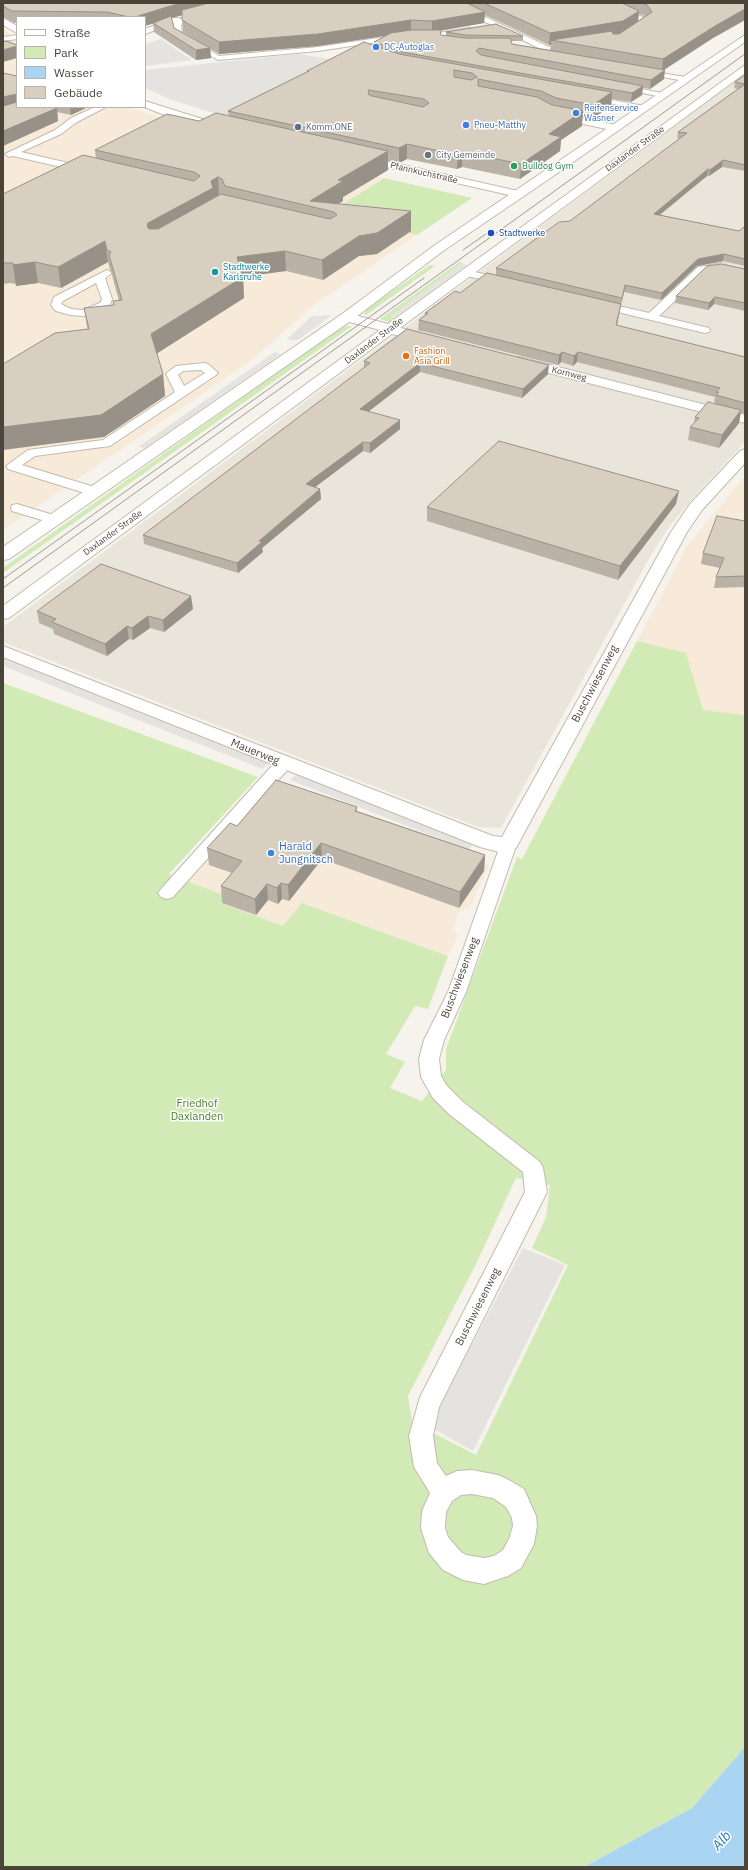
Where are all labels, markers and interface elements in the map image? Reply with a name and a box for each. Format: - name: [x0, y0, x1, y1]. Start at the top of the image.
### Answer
- legend: [16, 16, 146, 108]
- text: Straße: [54, 25, 90, 40]
- marker: DC-Autoglas: [371, 42, 381, 52]
- place label: DC-Autoglas: [384, 42, 434, 52]
- text: Park: [54, 45, 78, 60]
- text: Wasser: [54, 65, 94, 80]
- text: Gebäude: [54, 85, 103, 100]
- place label: Reifenservice Wasner: [584, 103, 639, 124]
- marker: Reifenservice Wasner: [571, 108, 581, 118]
- marker: Pneu-Matthy: [461, 120, 471, 130]
- place label: Pneu-Matthy: [474, 120, 526, 130]
- marker: Komm.ONE: [293, 122, 303, 132]
- place label: Komm.ONE: [306, 122, 352, 132]
- street label: Daxlander Straße: [603, 124, 667, 174]
- marker: City Gemeinde: [423, 150, 433, 160]
- place label: City Gemeinde: [436, 150, 495, 160]
- street label: Pfannkuchstraße: [389, 160, 459, 186]
- marker: Bulldog Gym: [509, 161, 519, 171]
- place label: Bulldog Gym: [522, 161, 574, 171]
- marker: Stadtwerke: [486, 228, 496, 238]
- place label: Stadtwerke: [499, 228, 545, 238]
- place label: Stadtwerke Karlsruhe: [223, 262, 269, 283]
- marker: Stadtwerke Karlsruhe: [210, 267, 220, 277]
- street label: Daxlander Straße: [343, 315, 405, 367]
- place label: Fashion Asia Grill: [414, 346, 450, 367]
- marker: Fashion Asia Grill: [401, 351, 411, 361]
- street label: Kornweg: [550, 364, 588, 384]
- street label: Daxlander Straße: [81, 508, 145, 558]
- street label: Buschwiesenweg: [569, 643, 621, 725]
- street label: Mauerweg: [229, 736, 281, 768]
- place label: Harald Jungnitsch: [279, 840, 333, 866]
- marker: Harald Jungnitsch: [266, 848, 276, 858]
- street label: Buschwiesenweg: [439, 936, 481, 1020]
- park label: Friedhof Daxlanden: [171, 1097, 223, 1123]
- street label: Buschwiesenweg: [453, 1266, 503, 1348]
- water label: Alb: [709, 1828, 735, 1854]

